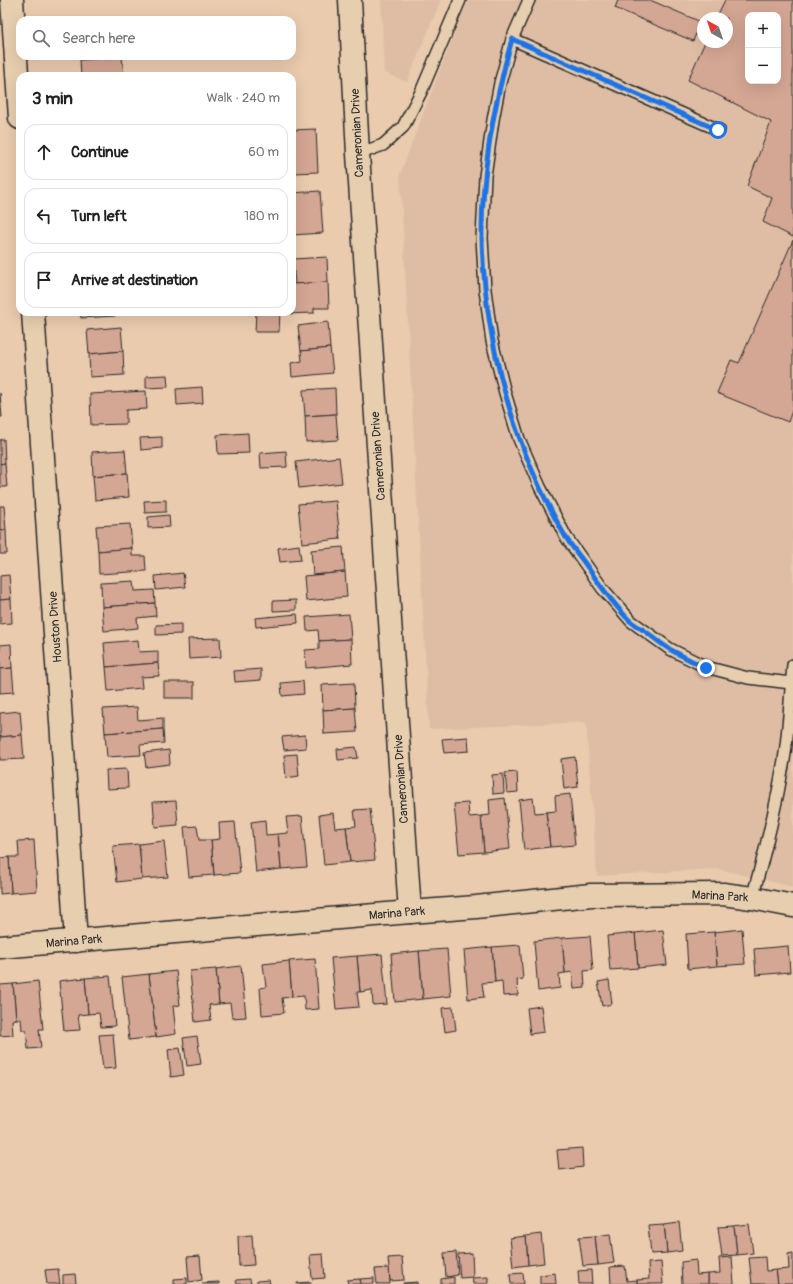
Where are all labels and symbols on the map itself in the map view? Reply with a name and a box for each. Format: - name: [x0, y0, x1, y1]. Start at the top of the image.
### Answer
- north arrow: [697, 12, 733, 48]
- street label: Cameronian Drive: [348, 88, 367, 178]
- route start: [709, 121, 727, 139]
- street label: Cameronian Drive: [368, 411, 389, 501]
- street label: Houston Drive: [46, 591, 65, 663]
- route end: [697, 659, 715, 677]
- street label: Cameronian Drive: [391, 734, 412, 824]
- street label: Marina Park: [691, 888, 749, 905]
- street label: Marina Park: [368, 904, 426, 923]
- street label: Marina Park: [45, 932, 103, 951]

